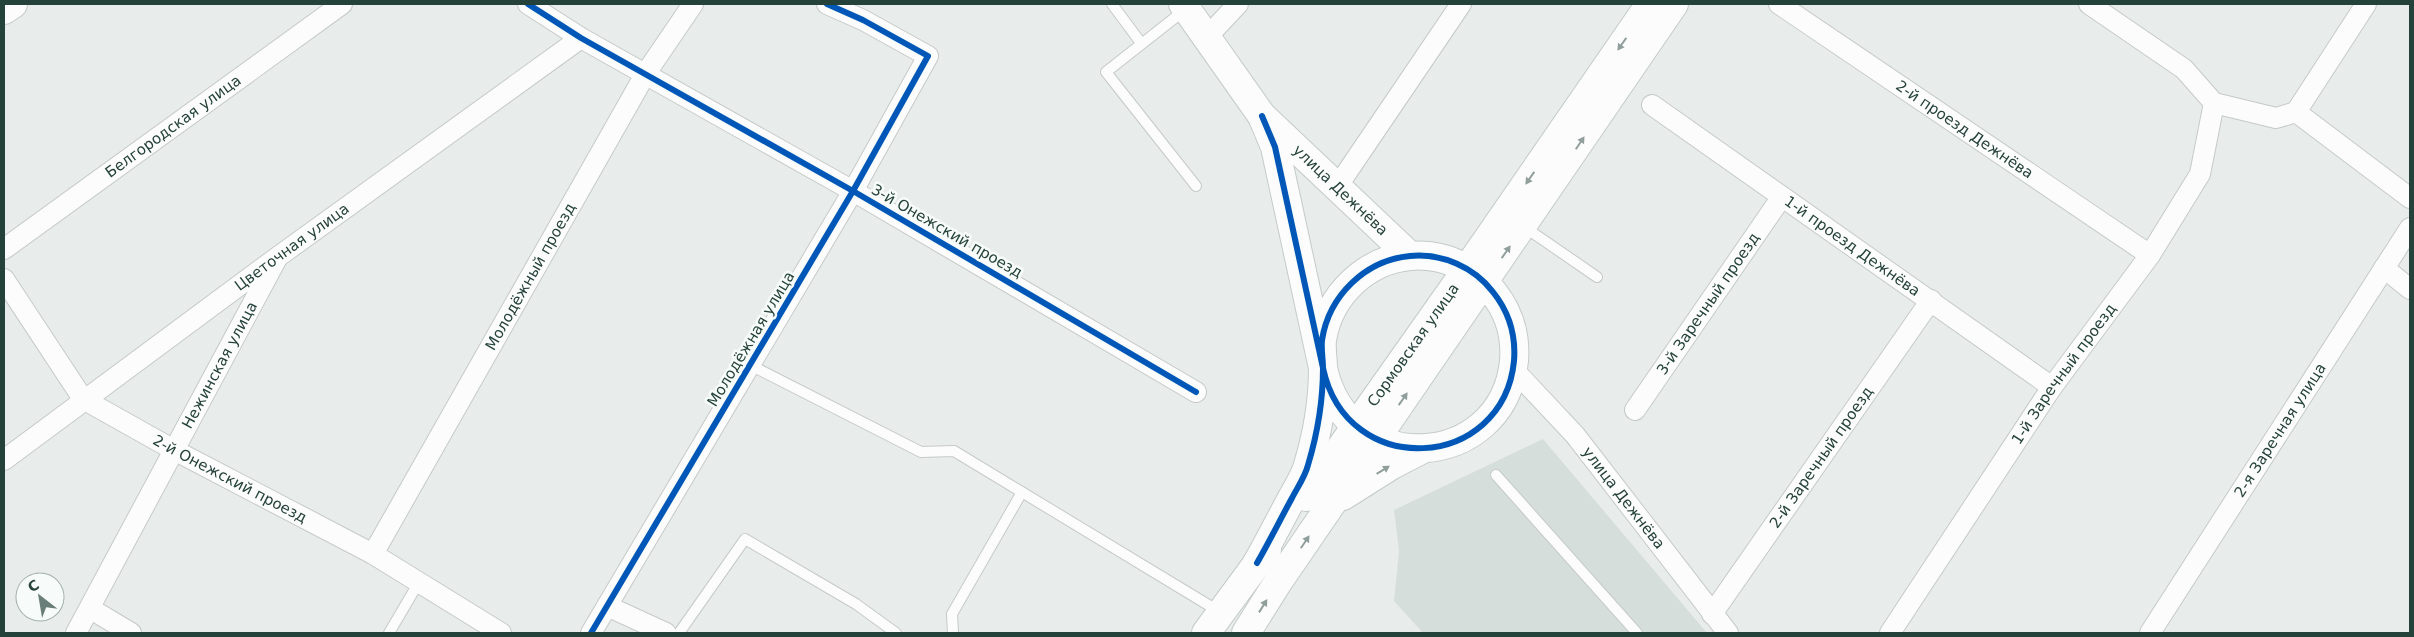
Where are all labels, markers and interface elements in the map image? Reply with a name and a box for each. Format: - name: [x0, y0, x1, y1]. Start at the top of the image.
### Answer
- one-way arrow: [1617, 37, 1627, 51]
- street label: Белгородская улица: [102, 71, 245, 182]
- street label: 2-й проезд Дежнёва: [1892, 77, 2037, 182]
- one-way arrow: [1575, 136, 1585, 149]
- street label: улица Дежнёва: [1289, 141, 1392, 239]
- one-way arrow: [1525, 171, 1535, 185]
- street label: 3-й Онежский проезд: [868, 180, 1026, 282]
- street label: 1-й проезд Дежнёва: [1781, 192, 1924, 300]
- street label: Цветочная улица: [231, 199, 352, 295]
- street label: Молодёжный проезд: [482, 200, 579, 353]
- street label: 3-й Заречный проезд: [1653, 229, 1763, 378]
- one-way arrow: [1501, 245, 1511, 258]
- street label: Молодёжная улица: [704, 268, 798, 410]
- street label: Сормовская улица: [1364, 280, 1463, 410]
- street label: Нежинская улица: [178, 298, 261, 432]
- street label: 1-й Заречный проезд: [2008, 300, 2120, 448]
- street label: 2-я Заречная улица: [2231, 360, 2330, 501]
- street label: 2-й Заречный проезд: [1766, 383, 1877, 532]
- one-way arrow: [1398, 393, 1408, 406]
- street label: 2-й Онежский проезд: [150, 431, 310, 527]
- street label: улица Дежнёва: [1579, 443, 1669, 552]
- one-way arrow: [1377, 465, 1390, 474]
- one-way arrow: [1300, 535, 1310, 548]
- north arrow: [15, 572, 65, 622]
- text: С: [25, 576, 42, 595]
- one-way arrow: [1258, 599, 1268, 613]

